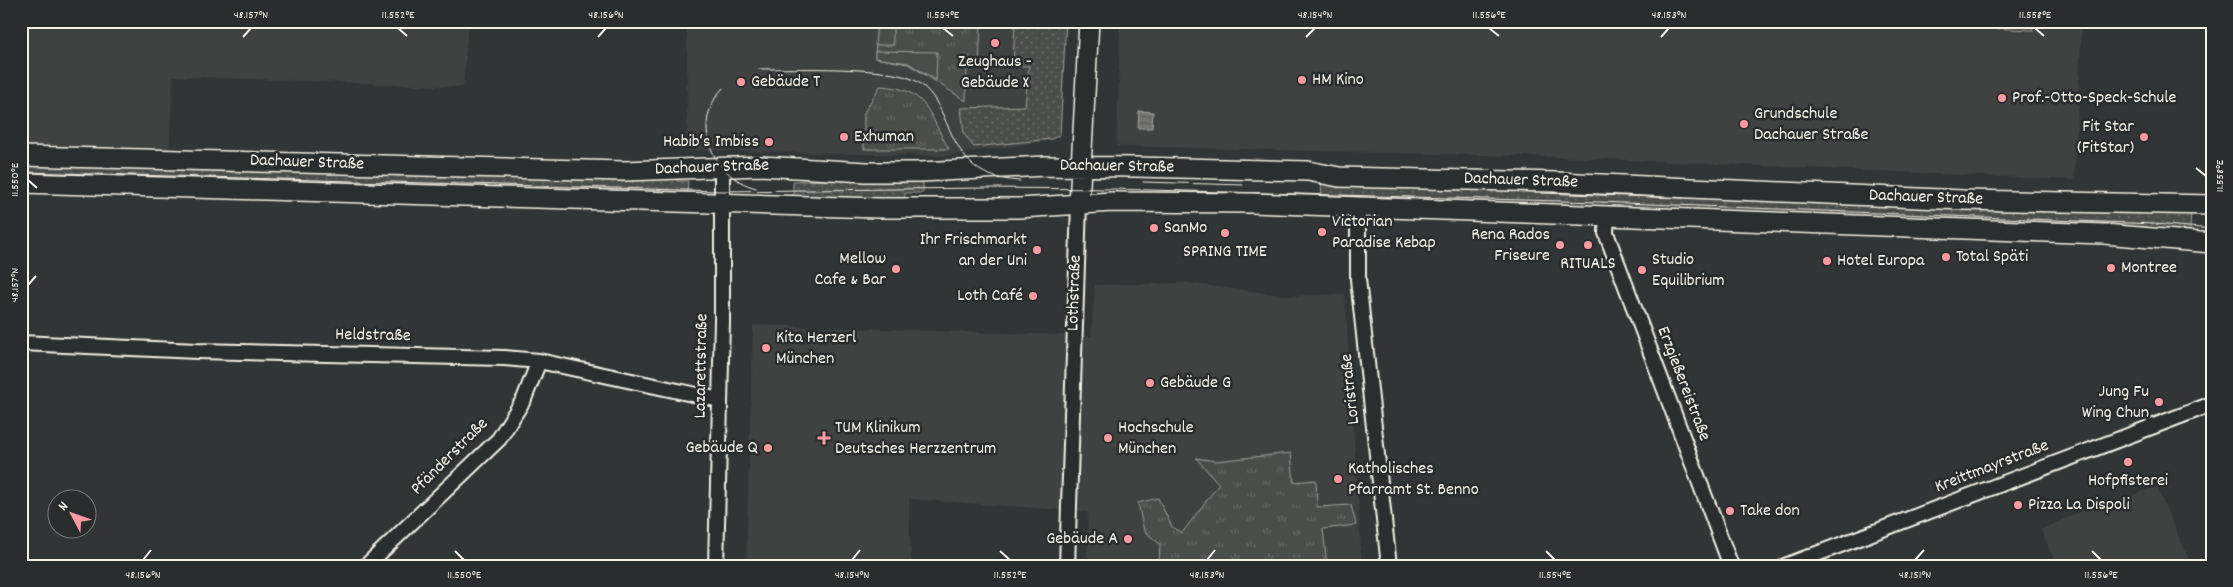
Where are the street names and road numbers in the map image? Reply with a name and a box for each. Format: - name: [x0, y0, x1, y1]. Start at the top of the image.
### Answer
- street label: Dachauer Straße: [249, 149, 365, 177]
- street label: Dachauer Straße: [654, 154, 770, 182]
- street label: Dachauer Straße: [1060, 154, 1174, 180]
- street label: Dachauer Straße: [1463, 167, 1579, 195]
- street label: Dachauer Straße: [1868, 184, 1984, 212]
- street label: Lothstraße: [1061, 254, 1089, 331]
- street label: Lazarettstraße: [689, 313, 715, 419]
- street label: Heldstraße: [335, 323, 411, 349]
- street label: Erzgießereistraße: [1650, 323, 1716, 445]
- street label: Loristraße: [1335, 352, 1367, 426]
- street label: Pfänderstraße: [406, 413, 494, 501]
- street label: Kreittmayrstraße: [1931, 434, 2053, 500]

